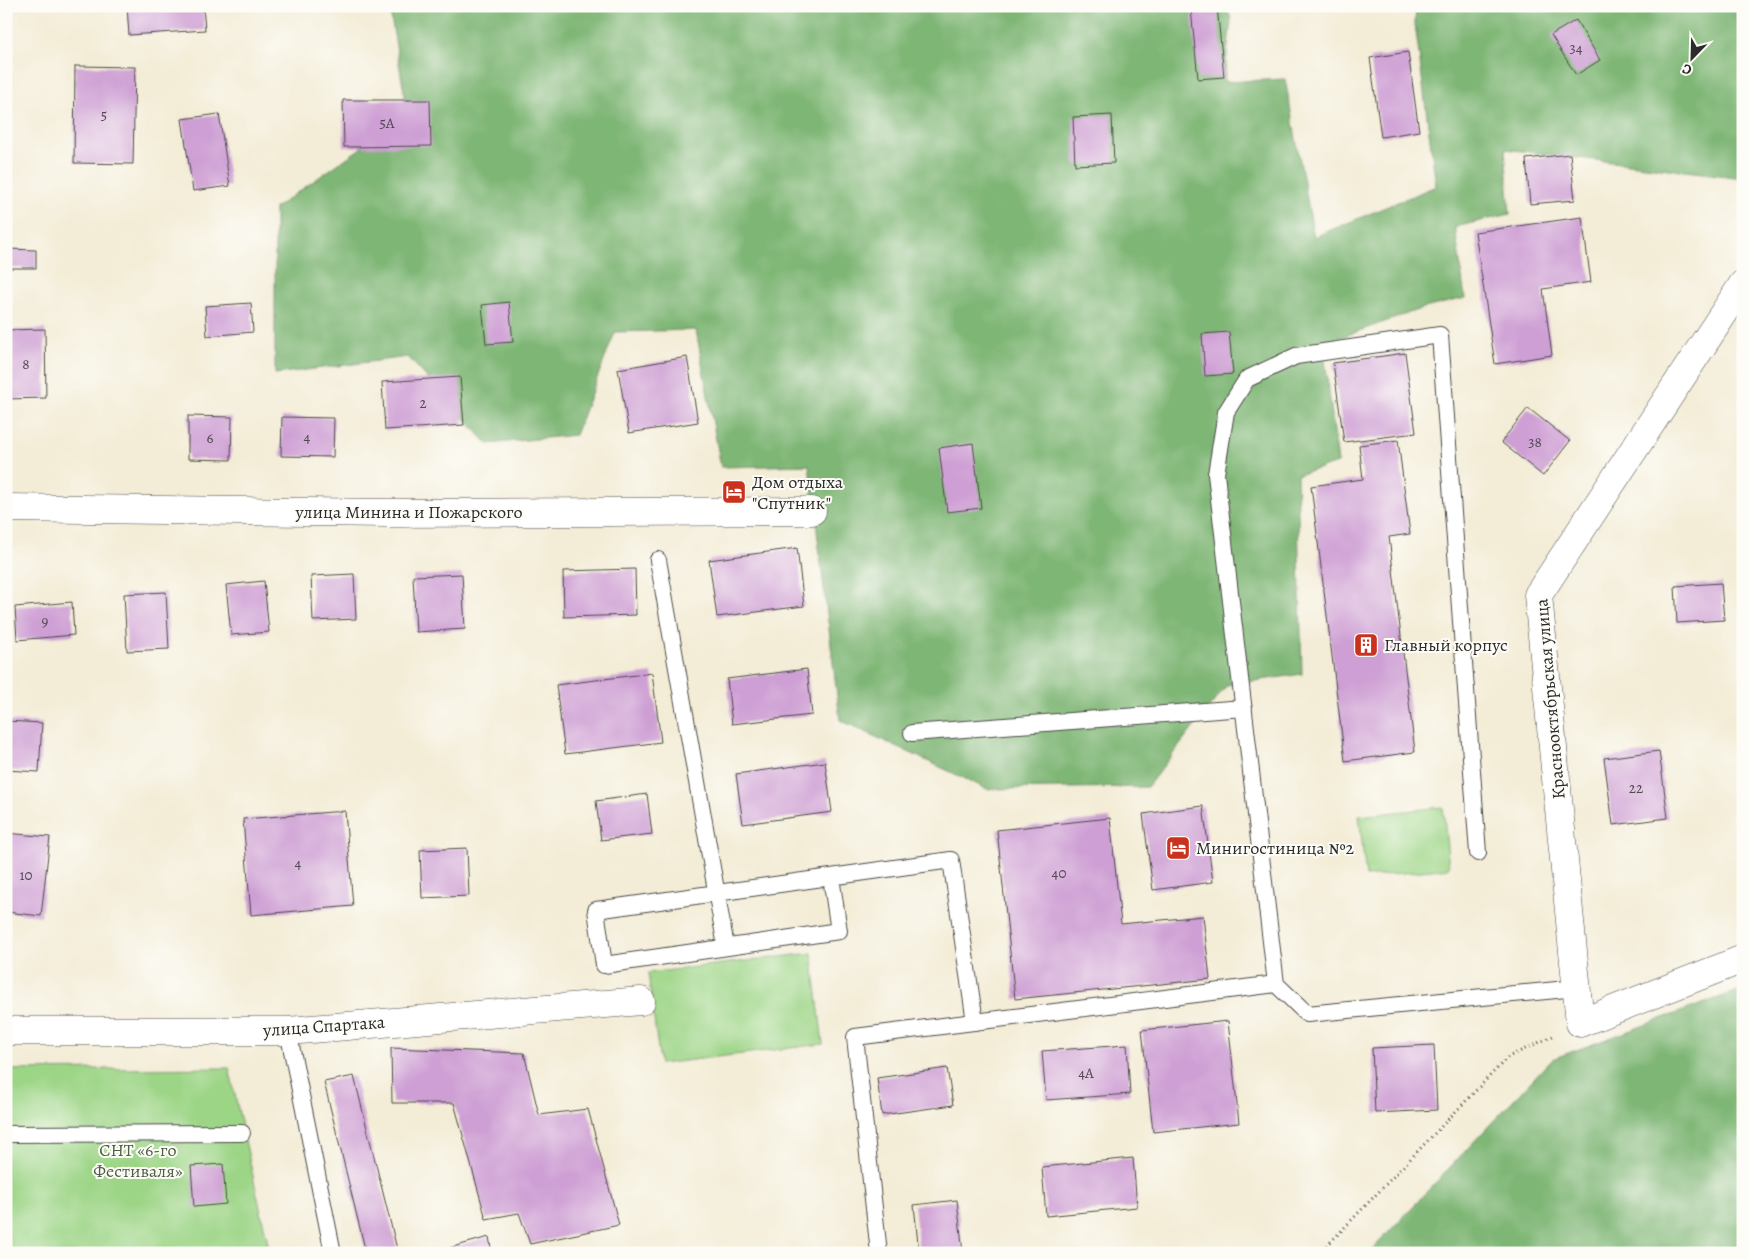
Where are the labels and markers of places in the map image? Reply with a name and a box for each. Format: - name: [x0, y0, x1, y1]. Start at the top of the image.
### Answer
- place label: Дом отдыха "Спутник": [752, 470, 844, 515]
- hotel icon: Дом отдыха "Спутник": [721, 479, 747, 505]
- building icon: Главный корпус: [1353, 632, 1379, 658]
- place label: Главный корпус: [1384, 633, 1508, 657]
- hotel icon: Минигостиница №2: [1165, 835, 1191, 861]
- place label: Минигостиница №2: [1196, 836, 1355, 860]

